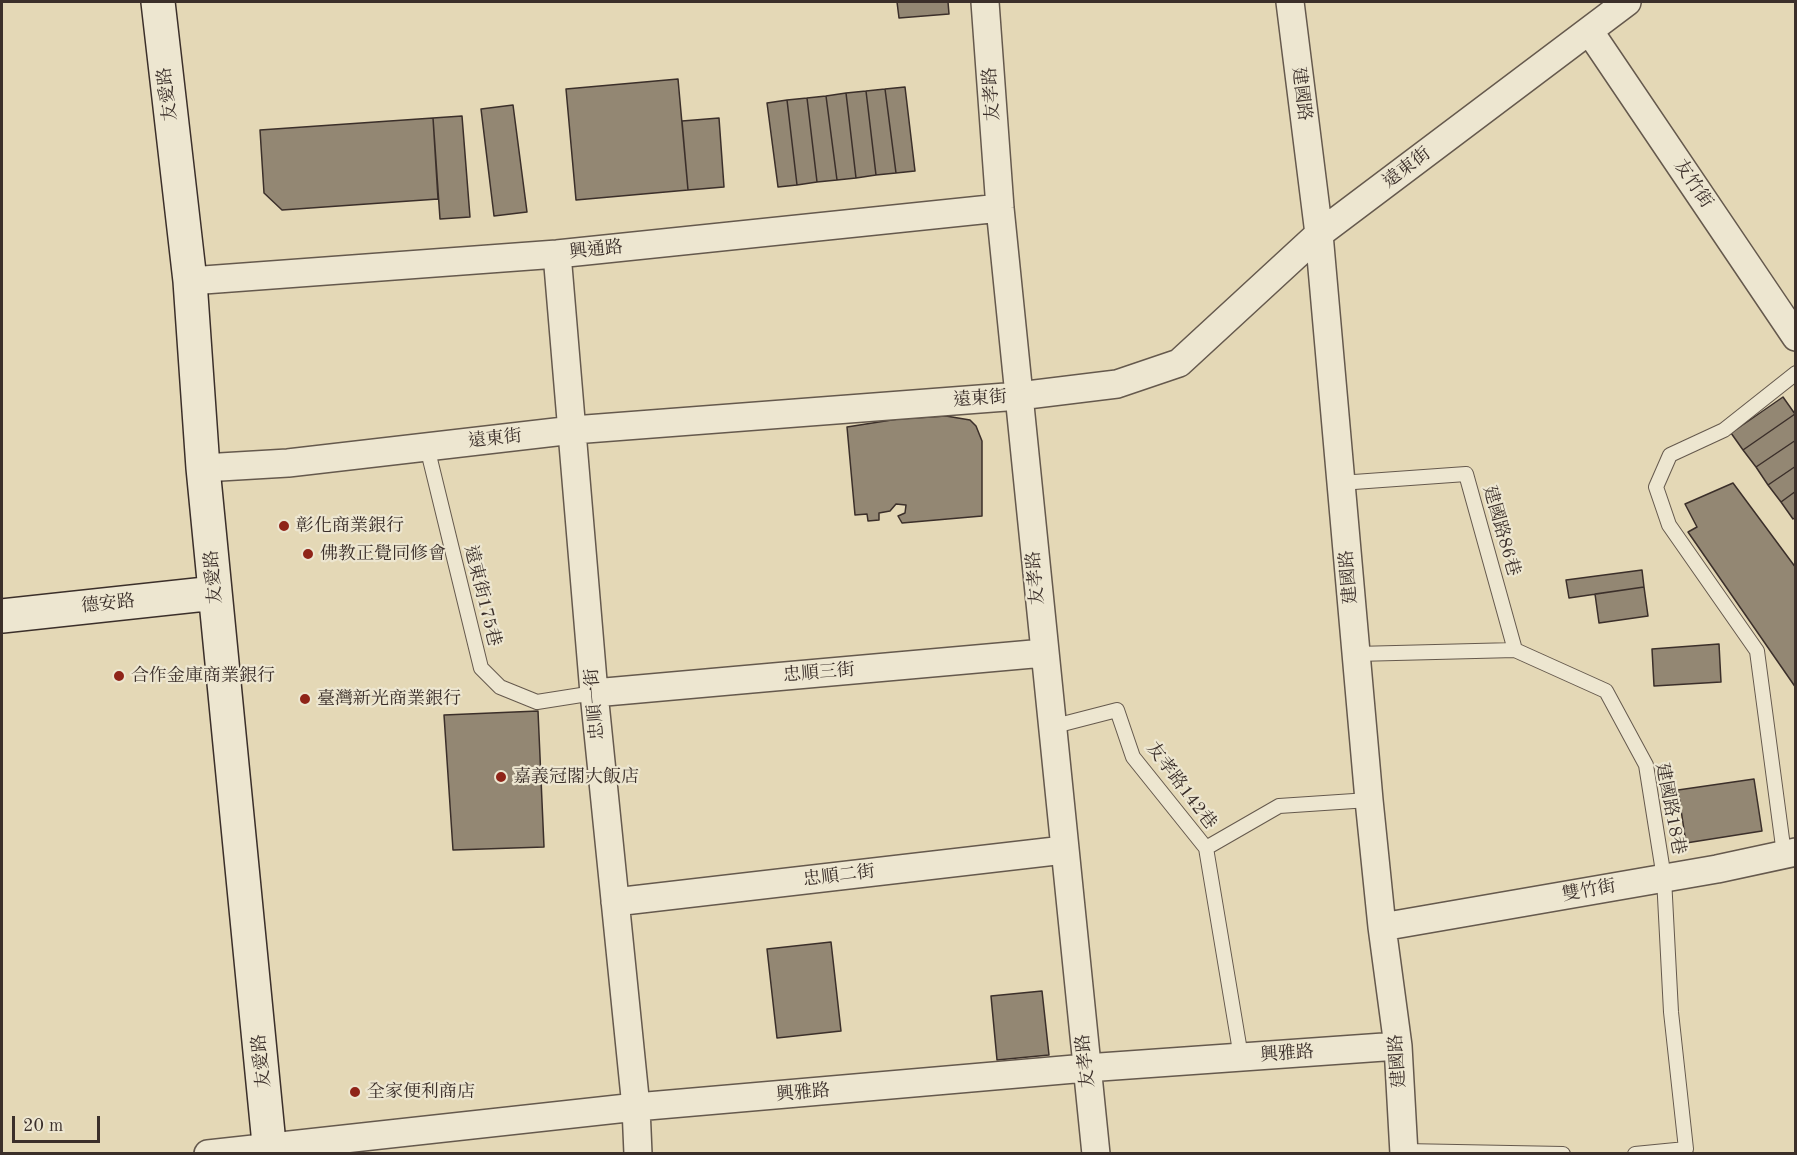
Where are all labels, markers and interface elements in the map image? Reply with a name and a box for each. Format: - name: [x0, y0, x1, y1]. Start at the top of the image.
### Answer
- street label: 友愛路: [154, 66, 182, 122]
- street label: 友孝路: [979, 66, 1005, 122]
- street label: 建國路: [1287, 66, 1315, 122]
- street label: 遠東街: [1379, 143, 1435, 193]
- street label: 友竹街: [1669, 156, 1717, 212]
- street label: 興通路: [568, 236, 624, 264]
- street label: 遠東街: [952, 386, 1008, 412]
- street label: 遠東街: [467, 425, 523, 453]
- street label: 建國路86巷: [1478, 483, 1524, 579]
- place label: 彰化商業銀行: [296, 515, 404, 537]
- marker: 彰化商業銀行: [277, 519, 291, 533]
- place label: 佛教正覺同修會: [320, 543, 446, 565]
- street label: 遠東街175巷: [459, 543, 505, 649]
- marker: 佛教正覺同修會: [301, 547, 315, 561]
- street label: 友愛路: [201, 549, 227, 605]
- street label: 建國路: [1336, 549, 1362, 605]
- street label: 友孝路: [1023, 550, 1049, 606]
- street label: 德安路: [80, 590, 136, 618]
- street label: 忠順三街: [782, 659, 856, 687]
- place label: 合作金庫商業銀行: [131, 665, 275, 687]
- street label: 忠順一街: [581, 667, 609, 741]
- marker: 合作金庫商業銀行: [112, 669, 126, 683]
- place label: 臺灣新光商業銀行: [317, 688, 461, 710]
- marker: 臺灣新光商業銀行: [298, 692, 312, 706]
- street label: 友孝路142巷: [1141, 738, 1221, 834]
- street label: 建國路18巷: [1651, 761, 1689, 857]
- place label: 嘉義冠閣大飯店: [513, 766, 639, 788]
- marker: 嘉義冠閣大飯店: [494, 770, 508, 784]
- street label: 忠順二街: [802, 861, 876, 891]
- street label: 雙竹街: [1561, 876, 1617, 906]
- street label: 友愛路: [248, 1033, 276, 1089]
- street label: 友孝路: [1072, 1033, 1100, 1089]
- street label: 建國路: [1385, 1033, 1411, 1089]
- street label: 興雅路: [1259, 1041, 1315, 1067]
- street label: 興雅路: [775, 1080, 831, 1106]
- place label: 全家便利商店: [367, 1081, 475, 1103]
- marker: 全家便利商店: [348, 1085, 362, 1099]
- scale bar: [15, 1104, 104, 1142]
- text: 20 m: [23, 1117, 63, 1135]

